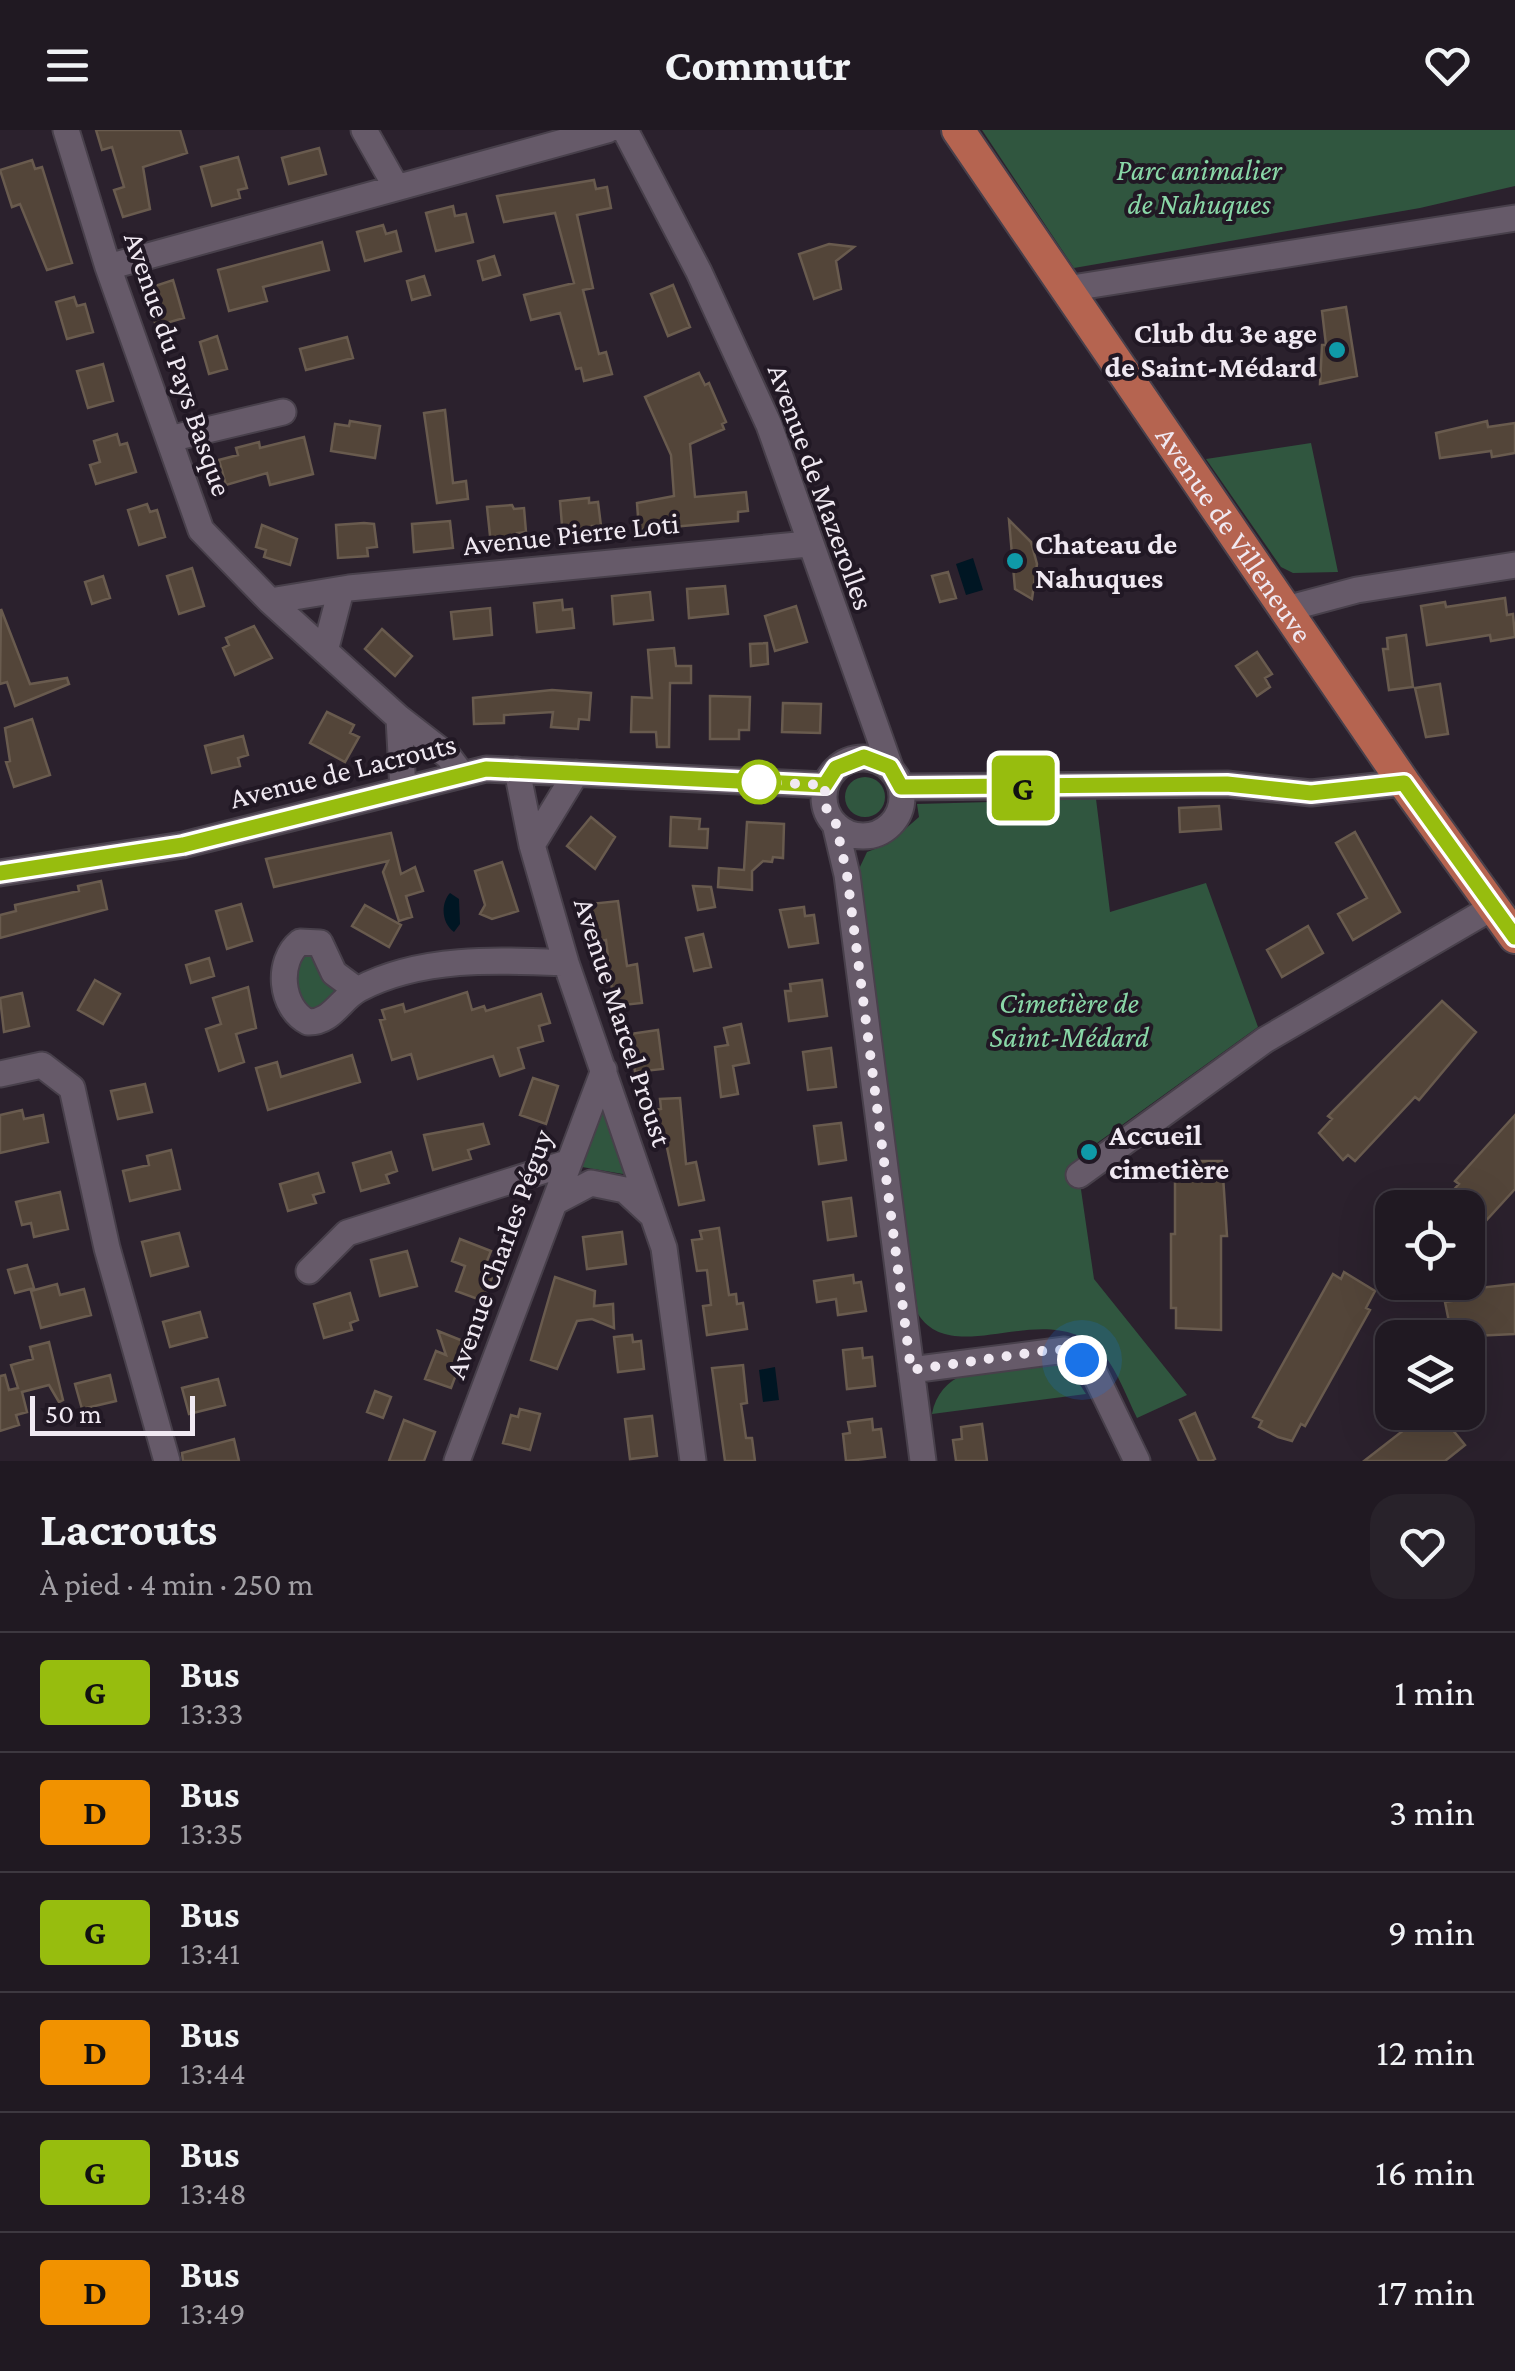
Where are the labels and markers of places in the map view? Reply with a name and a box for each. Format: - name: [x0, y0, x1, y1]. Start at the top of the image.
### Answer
- place label: Club du 3e age de Saint-Médard: [1104, 316, 1318, 383]
- marker: Club du 3e age de Saint-Médard: [1326, 339, 1348, 361]
- place label: Chateau de Nahuques: [1035, 527, 1177, 594]
- marker: Chateau de Nahuques: [1004, 550, 1026, 572]
- unlabelled marker: [738, 761, 780, 803]
- place label: Accueil cimetière: [1108, 1118, 1229, 1185]
- marker: Accueil cimetière: [1078, 1141, 1100, 1163]

